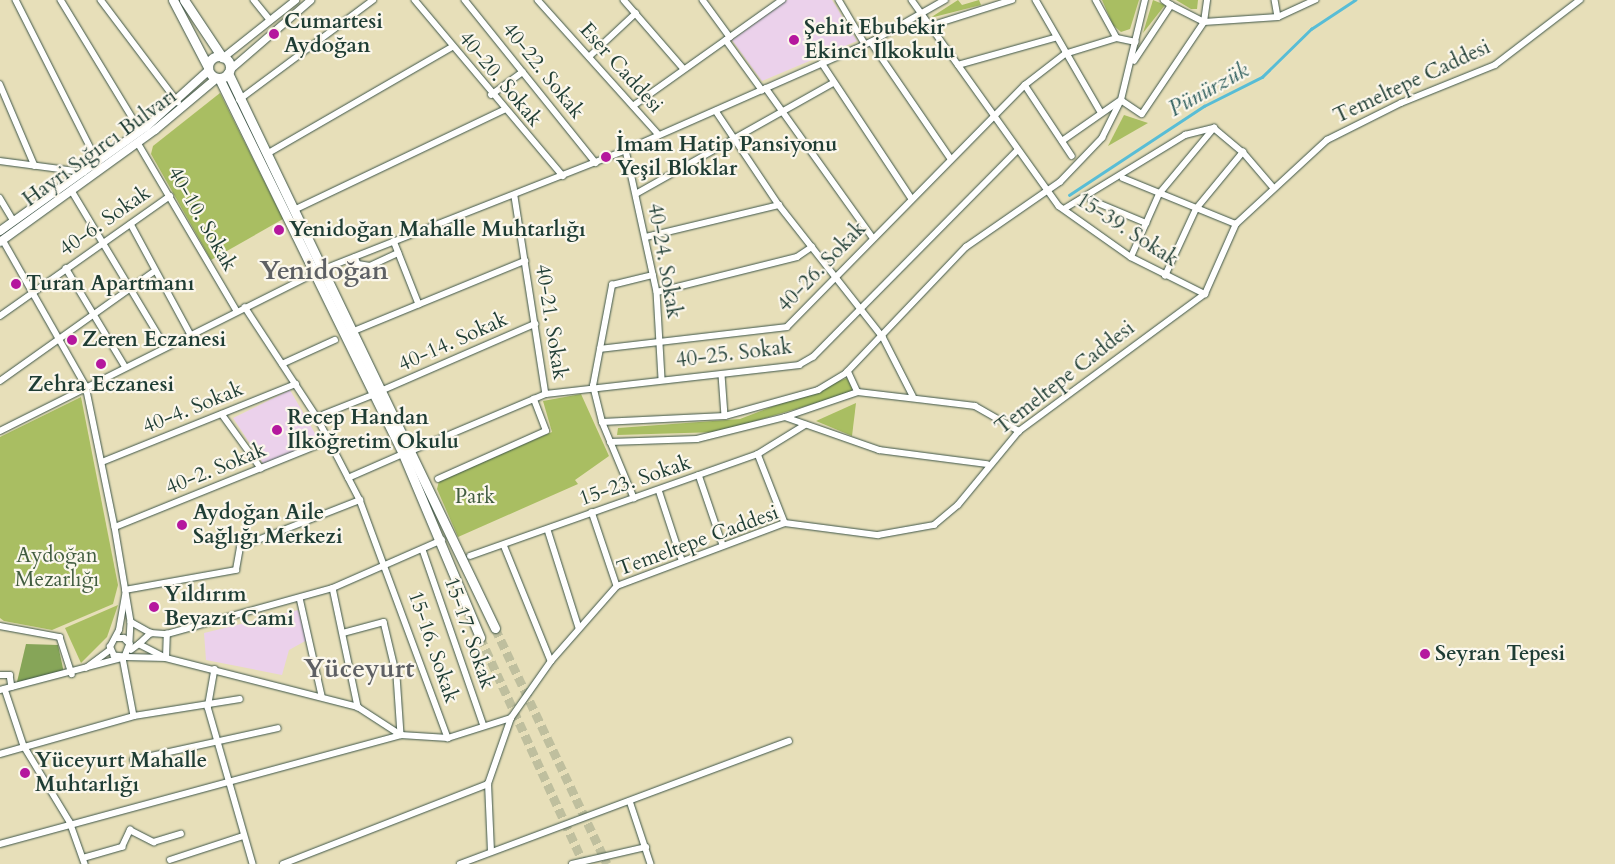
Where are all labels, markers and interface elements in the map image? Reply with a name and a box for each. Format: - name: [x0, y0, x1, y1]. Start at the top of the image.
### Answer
- place label: Cumartesi Aydoğan: [284, 9, 383, 59]
- place label: Şehit Ebubekir Ekinci İlkokulu: [804, 15, 955, 65]
- street label: 40-22. Sokak: [496, 18, 590, 124]
- street label: Eser Caddesi: [574, 18, 668, 118]
- street label: 40-20. Sokak: [453, 26, 547, 132]
- marker: Cumartesi Aydoğan: [268, 28, 280, 40]
- marker: Şehit Ebubekir Ekinci İlkokulu: [788, 34, 800, 46]
- street label: Temeltepe Caddesi: [1330, 35, 1494, 129]
- water label: Pünürzük: [1164, 57, 1254, 123]
- street label: Hayri Sığırcı Bulvarı: [18, 84, 182, 212]
- place label: İmam Hatip Pansiyonu Yeşil Bloklar: [616, 132, 838, 182]
- marker: İmam Hatip Pansiyonu Yeşil Bloklar: [600, 151, 612, 163]
- street label: 40-10. Sokak: [162, 162, 242, 276]
- street label: 40-6. Sokak: [54, 180, 156, 262]
- street label: 15-39. Sokak: [1071, 188, 1183, 272]
- street label: 40-24. Sokak: [641, 201, 687, 321]
- street label: 40-26. Sokak: [772, 216, 872, 318]
- place label: Yenidoğan Mahalle Muhtarlığı: [289, 217, 586, 243]
- marker: Yenidoğan Mahalle Muhtarlığı: [273, 224, 285, 236]
- district label: Yenidoğan: [259, 255, 389, 287]
- street label: 40-21. Sokak: [529, 262, 573, 382]
- place label: Turan Apartmanı: [26, 271, 194, 297]
- marker: Turan Apartmanı: [10, 278, 22, 290]
- street label: 40-14. Sokak: [395, 307, 511, 377]
- street label: Temeltepe Caddesi: [990, 316, 1140, 440]
- place label: Zeren Eczanesi: [82, 327, 226, 353]
- marker: Zeren Eczanesi: [66, 334, 78, 346]
- street label: 40-25. Sokak: [675, 334, 793, 374]
- marker: Zehra Eczanesi: [95, 358, 107, 370]
- place label: Zehra Eczanesi: [28, 372, 174, 398]
- street label: 40-4. Sokak: [139, 376, 247, 440]
- place label: Recep Handan İlköğretim Okulu: [287, 405, 459, 455]
- marker: Recep Handan İlköğretim Okulu: [271, 424, 283, 436]
- street label: 40-2. Sokak: [162, 437, 270, 501]
- street label: 15-23. Sokak: [576, 450, 694, 512]
- park label: Park: [455, 484, 495, 510]
- place label: Aydoğan Aile Sağlığı Merkezi: [193, 500, 343, 550]
- street label: Temeltepe Caddesi: [614, 500, 782, 582]
- marker: Aydoğan Aile Sağlığı Merkezi: [175, 518, 189, 532]
- park label: Aydoğan Mezarlığı: [15, 543, 99, 593]
- street label: 15-17. Sokak: [438, 574, 500, 692]
- place label: Yıldırım Beyazıt Cami: [164, 582, 294, 632]
- street label: 15-16. Sokak: [402, 588, 464, 706]
- marker: Yıldırım Beyazıt Cami: [148, 601, 160, 613]
- place label: Seyran Tepesi: [1435, 641, 1565, 667]
- marker: Seyran Tepesi: [1419, 648, 1431, 660]
- district label: Yüceyurt: [304, 653, 414, 685]
- place label: Yüceyurt Mahalle Muhtarlığı: [35, 748, 207, 798]
- marker: Yüceyurt Mahalle Muhtarlığı: [19, 767, 31, 779]

